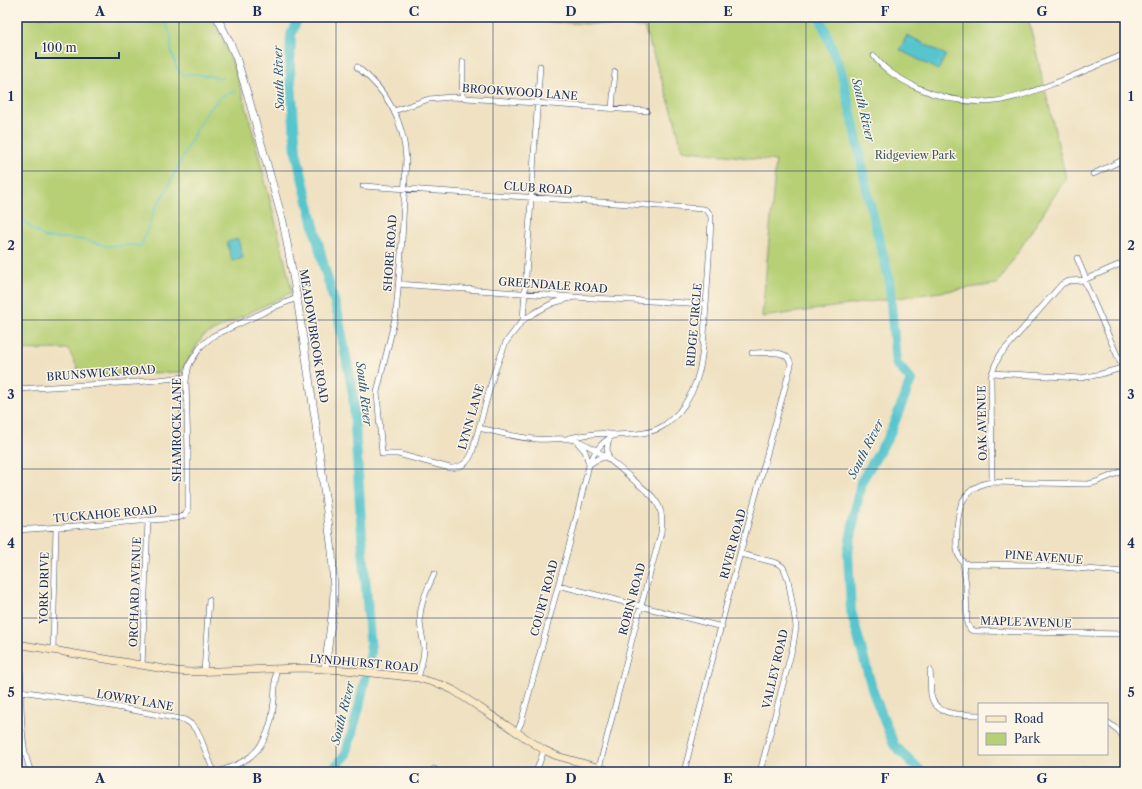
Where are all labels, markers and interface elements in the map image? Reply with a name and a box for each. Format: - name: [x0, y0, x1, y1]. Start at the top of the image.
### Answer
- text: A: [94, 3, 106, 19]
- text: B: [252, 3, 262, 19]
- text: C: [409, 3, 419, 19]
- text: D: [565, 3, 577, 19]
- text: E: [723, 3, 733, 19]
- text: F: [881, 3, 890, 19]
- text: G: [1036, 3, 1048, 19]
- scale bar: [36, 34, 119, 60]
- text: 100 m: [42, 40, 77, 55]
- water label: South River: [270, 44, 287, 112]
- water label: South River: [849, 76, 878, 144]
- street label: BROOKWOOD LANE: [462, 81, 579, 103]
- text: 1: [8, 88, 14, 104]
- text: 1: [1128, 88, 1134, 104]
- park label: Ridgeview Park: [875, 148, 956, 162]
- street label: CLUB ROAD: [503, 179, 573, 197]
- street label: SHORE ROAD: [380, 214, 400, 292]
- text: 2: [7, 237, 15, 253]
- text: 2: [1127, 237, 1135, 253]
- street label: MEADOWBROOK ROAD: [296, 268, 332, 404]
- street label: GREENDALE ROAD: [498, 274, 608, 296]
- street label: RIDGE CIRCLE: [683, 282, 705, 368]
- water label: South River: [353, 360, 376, 428]
- street label: BRUNSWICK ROAD: [46, 362, 156, 384]
- street label: SHAMROCK LANE: [170, 378, 184, 482]
- street label: LYNN LANE: [455, 382, 487, 451]
- street label: OAK AVENUE: [974, 385, 990, 461]
- text: 3: [7, 386, 15, 402]
- text: 3: [1127, 386, 1135, 402]
- water label: South River: [844, 415, 888, 482]
- street label: TUCKAHOE ROAD: [52, 502, 158, 526]
- street label: RIVER ROAD: [717, 507, 749, 581]
- text: 4: [7, 535, 15, 551]
- text: 4: [1127, 535, 1135, 551]
- street label: ORCHARD AVENUE: [126, 536, 144, 647]
- street label: PINE AVENUE: [1004, 547, 1084, 567]
- street label: YORK DRIVE: [36, 551, 52, 625]
- street label: COURT ROAD: [527, 558, 561, 638]
- street label: ROBIN ROAD: [616, 561, 648, 637]
- street label: MAPLE AVENUE: [980, 613, 1072, 631]
- street label: VALLEY ROAD: [759, 628, 791, 711]
- street label: LYNDHURST ROAD: [309, 651, 419, 675]
- water label: South River: [327, 678, 358, 747]
- text: 5: [7, 684, 15, 700]
- text: 5: [1127, 684, 1135, 700]
- street label: LOWRY LANE: [95, 686, 175, 714]
- legend: [978, 703, 1108, 755]
- text: Road: [1014, 711, 1044, 726]
- text: Park: [1014, 731, 1041, 746]
- text: A: [94, 770, 106, 786]
- text: B: [252, 770, 262, 786]
- text: C: [409, 770, 419, 786]
- text: D: [565, 770, 577, 786]
- text: E: [723, 770, 733, 786]
- text: F: [881, 770, 890, 786]
- text: G: [1036, 770, 1048, 786]

